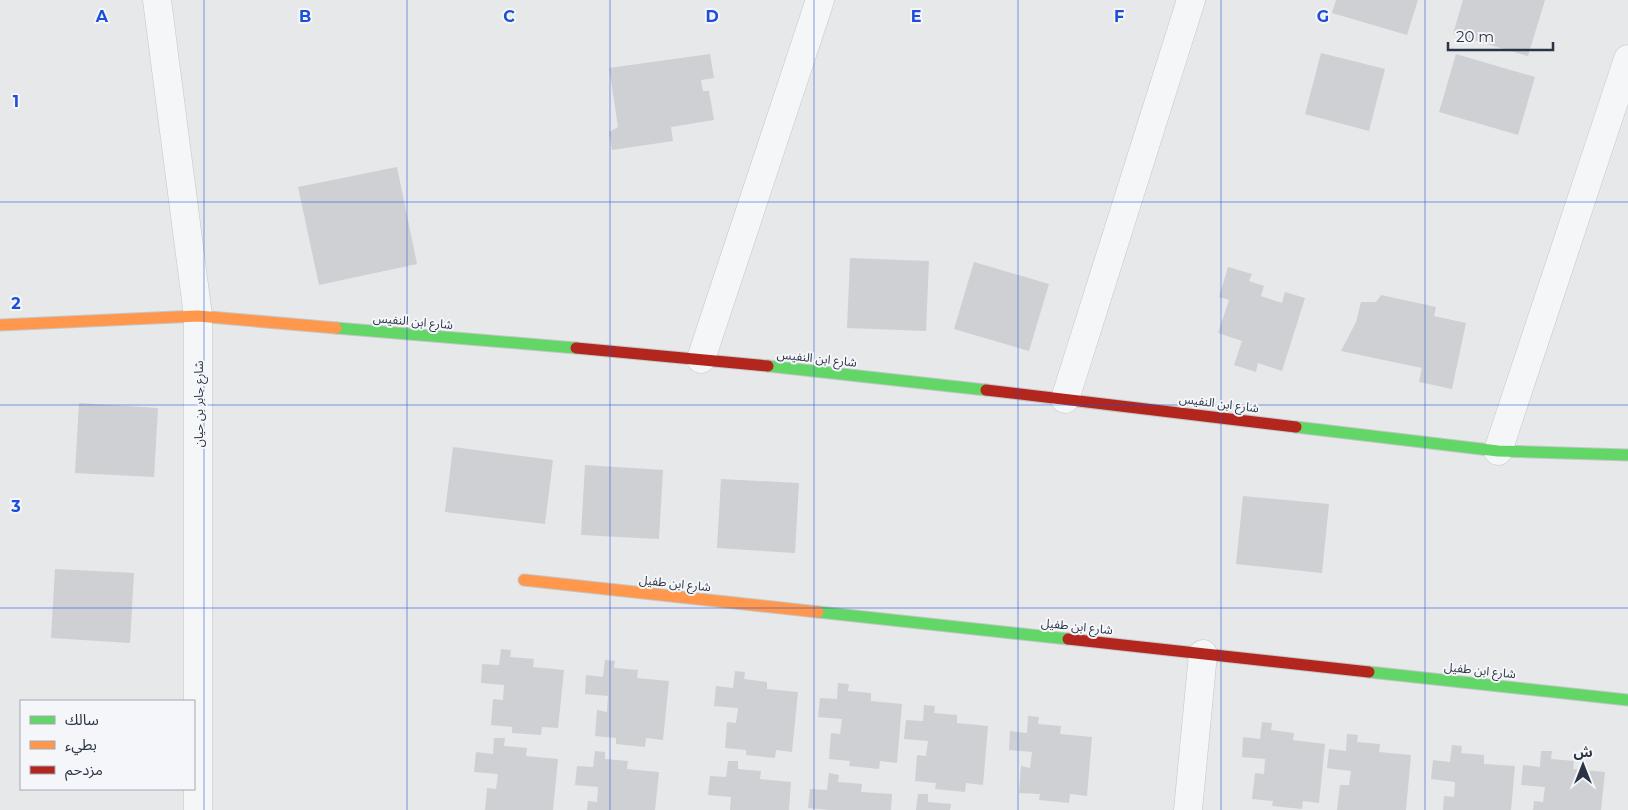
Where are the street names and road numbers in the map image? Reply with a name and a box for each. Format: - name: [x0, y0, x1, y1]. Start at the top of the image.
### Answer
- street label: شارع ابن النفيس: [372, 310, 454, 334]
- street label: شارع ابن النفيس: [776, 346, 858, 372]
- street label: شارع جابر بن حيان: [191, 361, 208, 447]
- street label: شارع ابن النفيس: [1178, 391, 1260, 417]
- street label: شارع ابن طفيل: [638, 572, 712, 596]
- street label: شارع ابن طفيل: [1040, 615, 1114, 639]
- street label: شارع ابن طفيل: [1443, 659, 1517, 683]

